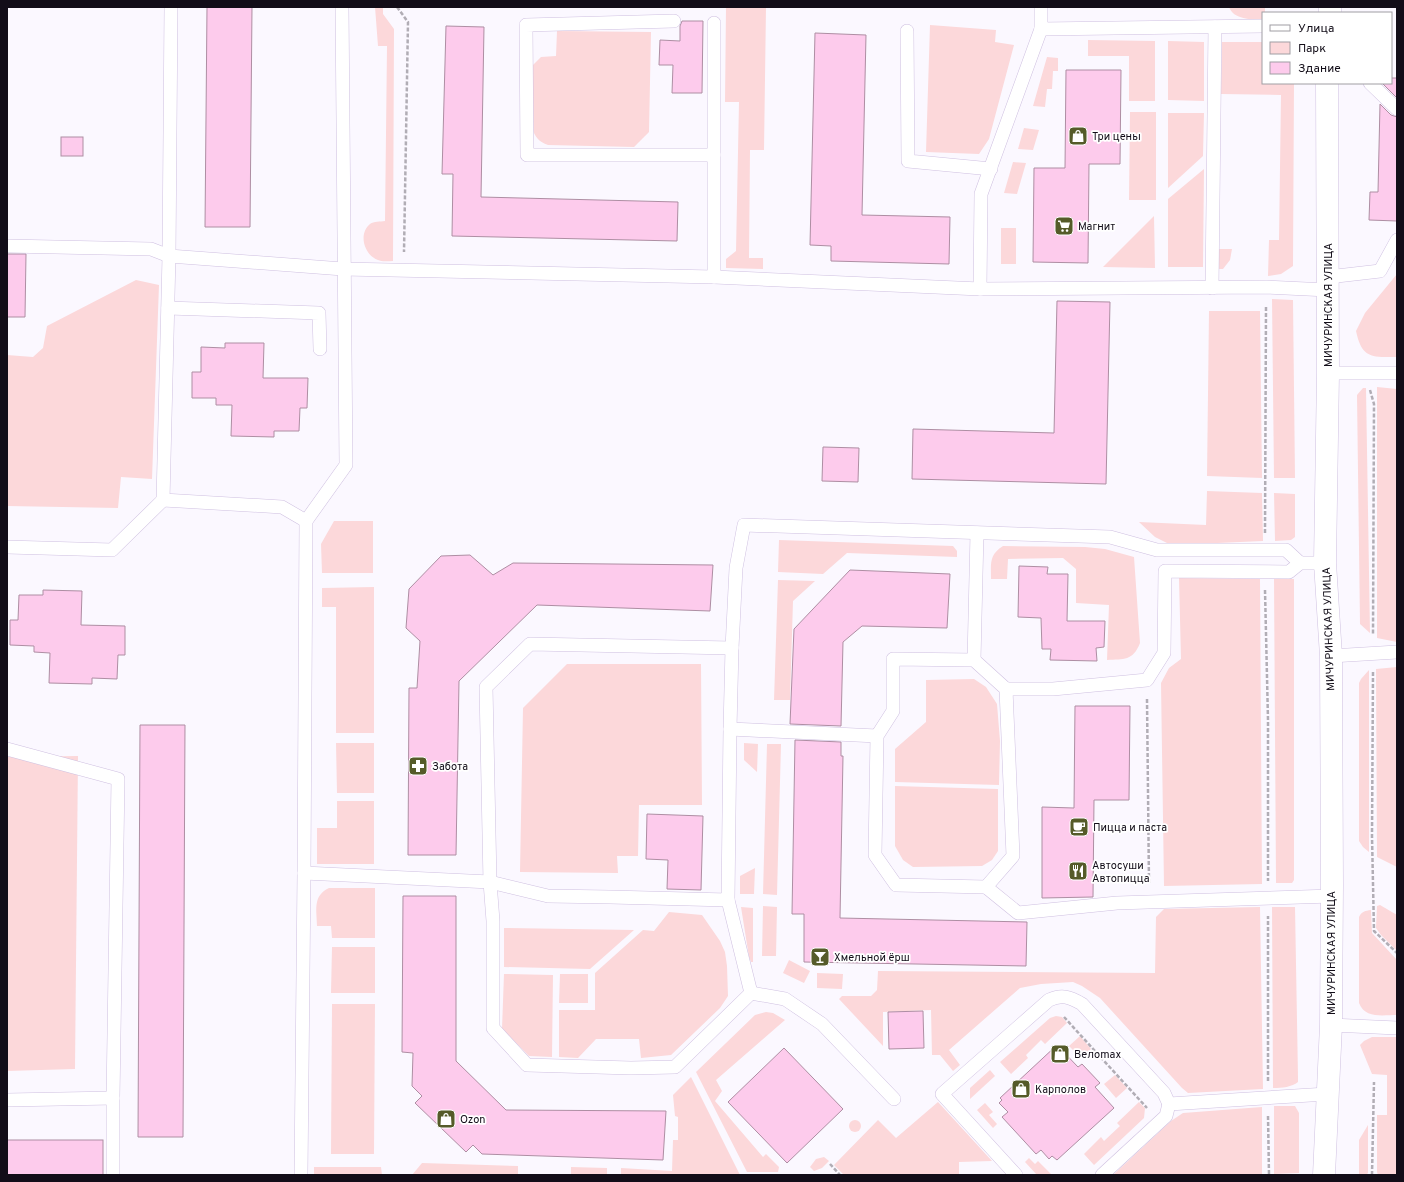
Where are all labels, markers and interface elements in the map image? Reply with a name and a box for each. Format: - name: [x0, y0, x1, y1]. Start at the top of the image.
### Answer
- legend: [1262, 12, 1392, 84]
- text: Улица: [1298, 21, 1334, 37]
- text: Парк: [1298, 41, 1326, 57]
- text: Здание: [1298, 61, 1341, 77]
- shop icon: Три цены: [1067, 125, 1089, 147]
- place label: Три цены: [1092, 130, 1141, 144]
- supermarket icon: Магнит: [1053, 215, 1075, 237]
- place label: Магнит: [1078, 220, 1115, 234]
- street label: МИЧУРИНСКАЯ УЛИЦА: [1322, 243, 1336, 367]
- street label: МИЧУРИНСКАЯ УЛИЦА: [1320, 567, 1338, 691]
- pharmacy icon: Забота: [407, 755, 429, 777]
- place label: Забота: [432, 760, 468, 774]
- cafe icon: Пицца и паста: [1068, 816, 1090, 838]
- place label: Пицца и паста: [1093, 821, 1167, 835]
- place label: Автосуши Автопицца: [1092, 859, 1150, 886]
- restaurant icon: Автосуши Автопицца: [1067, 860, 1089, 882]
- street label: МИЧУРИНСКАЯ УЛИЦА: [1325, 891, 1339, 1015]
- bar icon: Хмельной ёрш: [809, 946, 831, 968]
- place label: Хмельной ёрш: [834, 951, 910, 965]
- shop icon: Велоmax: [1049, 1043, 1071, 1065]
- place label: Велоmax: [1074, 1048, 1122, 1062]
- shop icon: Карполов: [1010, 1078, 1032, 1100]
- place label: Карполов: [1035, 1083, 1086, 1097]
- shop icon: Ozon: [435, 1108, 457, 1130]
- place label: Ozon: [460, 1113, 486, 1127]

